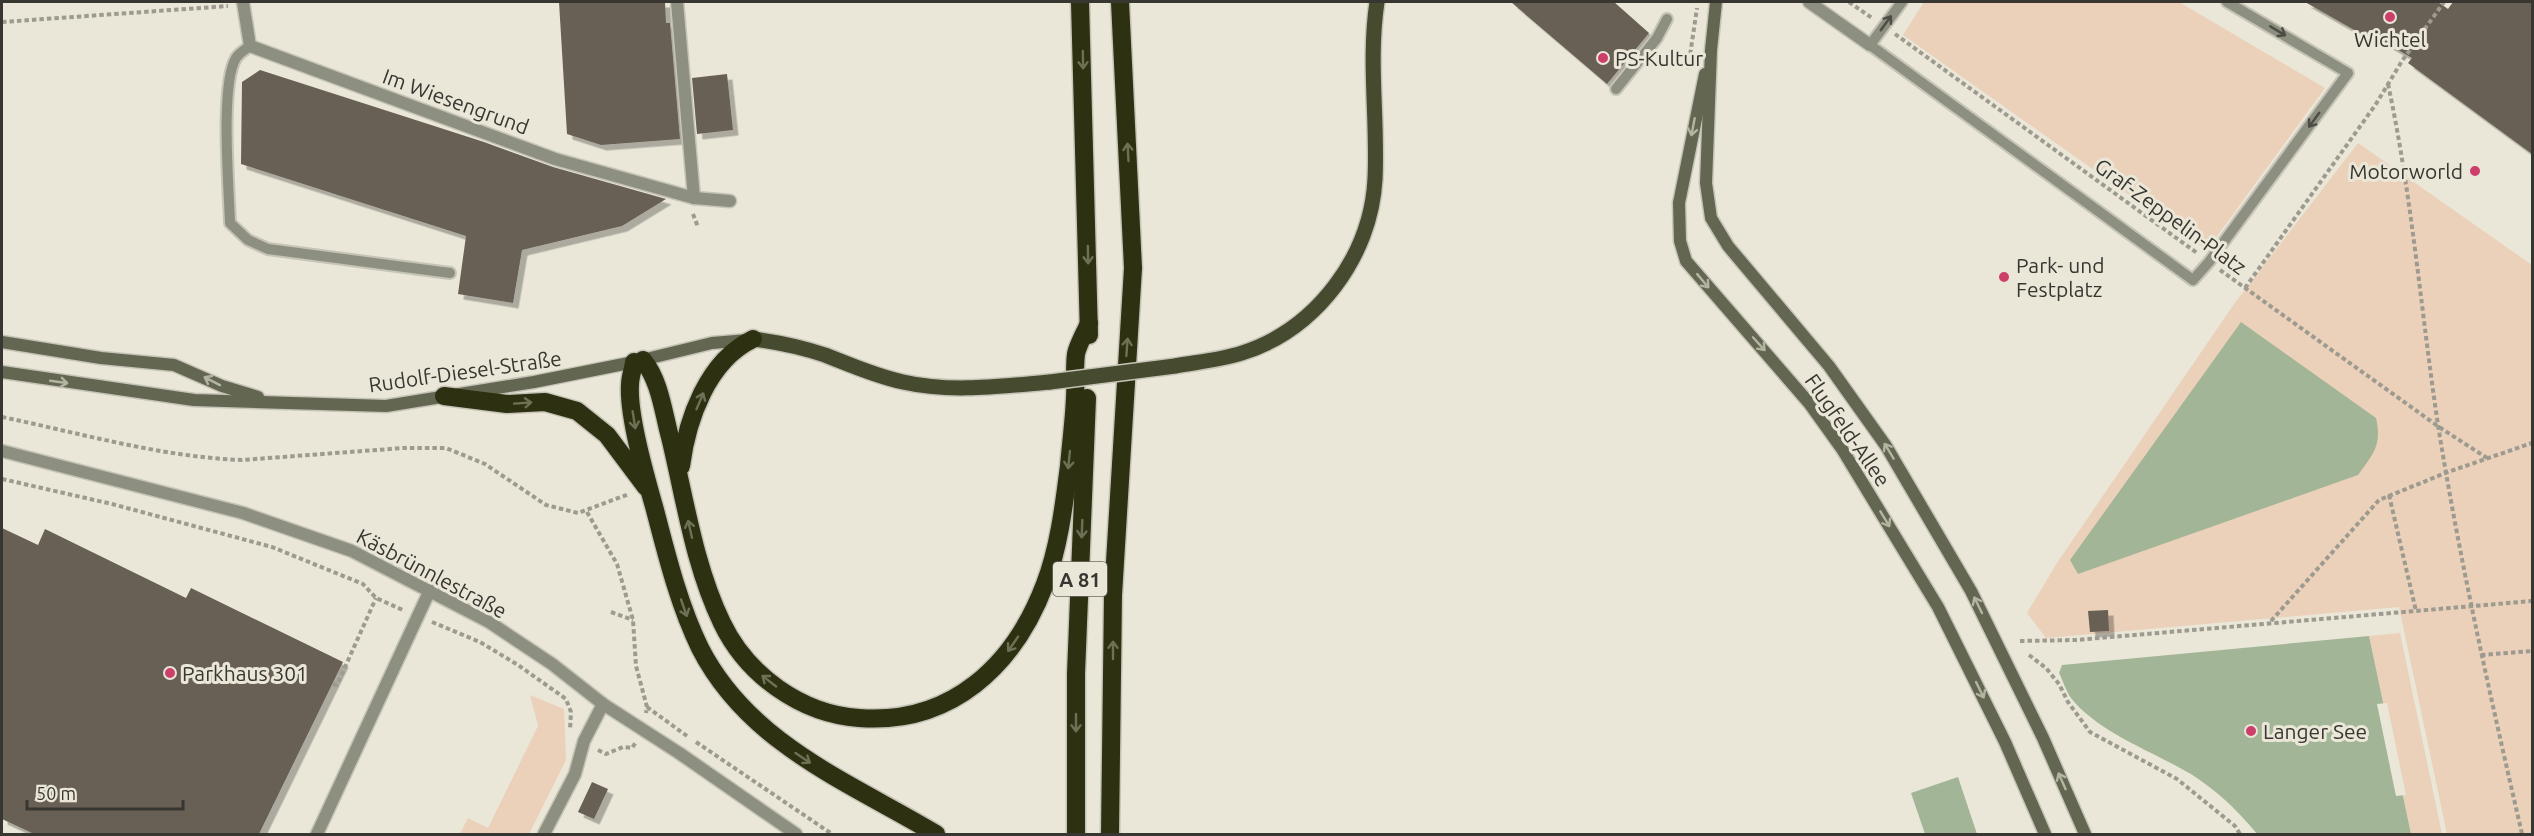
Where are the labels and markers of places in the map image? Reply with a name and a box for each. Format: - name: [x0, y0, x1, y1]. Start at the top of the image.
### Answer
- marker: Wichtel: [2383, 10, 2397, 24]
- place label: Wichtel: [2354, 27, 2426, 51]
- place label: PS-Kultur: [1615, 46, 1703, 70]
- marker: PS-Kultur: [1596, 51, 1610, 65]
- place label: Motorworld: [2349, 159, 2463, 183]
- marker: Motorworld: [2468, 164, 2482, 178]
- place label: Park- und Festplatz: [2016, 253, 2104, 301]
- marker: Park- und Festplatz: [1997, 270, 2011, 284]
- place label: Parkhaus 301: [182, 661, 308, 685]
- marker: Parkhaus 301: [163, 666, 177, 680]
- place label: Langer See: [2263, 719, 2367, 743]
- marker: Langer See: [2244, 724, 2258, 738]

